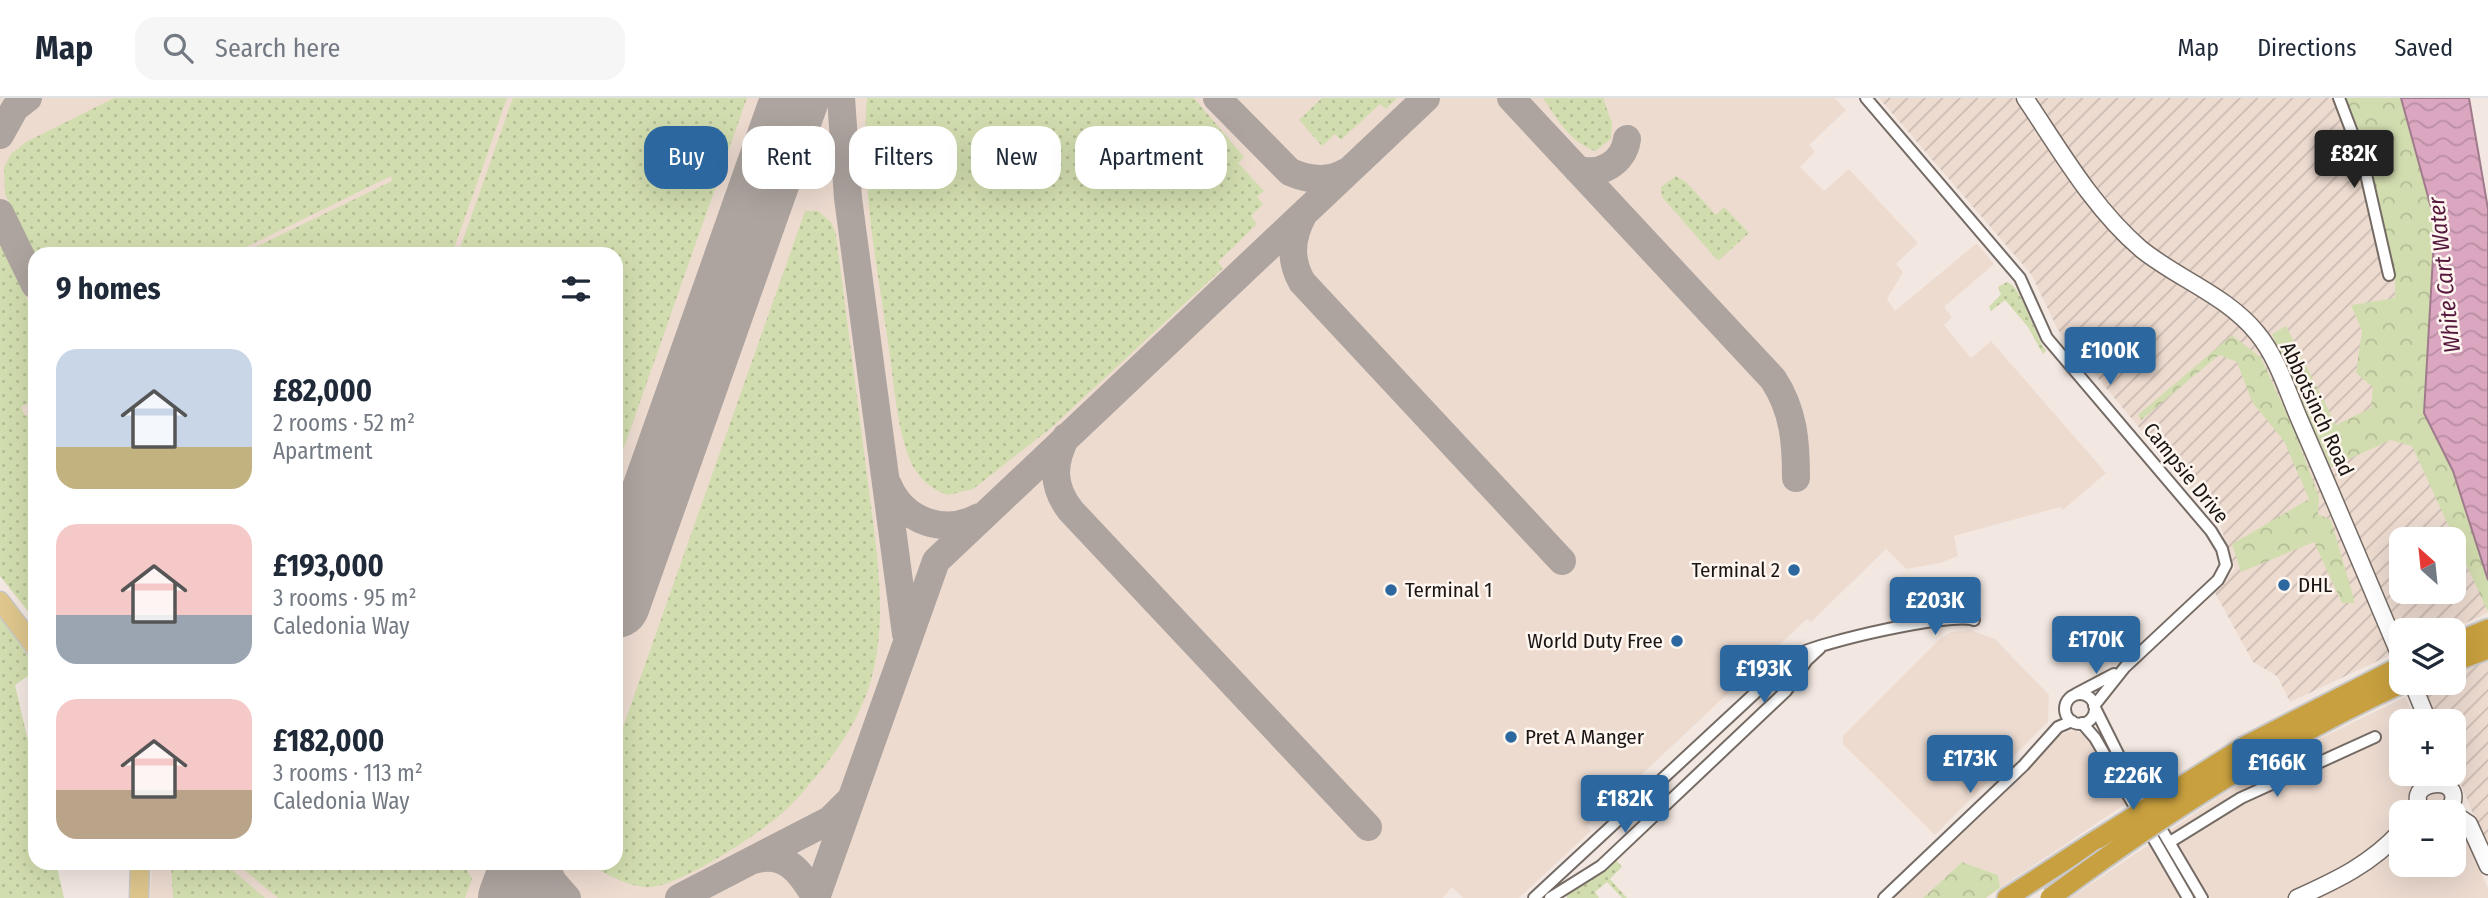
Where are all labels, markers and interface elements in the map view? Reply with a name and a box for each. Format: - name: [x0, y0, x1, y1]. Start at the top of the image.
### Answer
- search box: [135, 17, 625, 80]
- text: Map: [35, 28, 93, 68]
- icon: search: [159, 29, 197, 67]
- text: Search here: [215, 33, 340, 64]
- text: Map: [2178, 34, 2219, 62]
- text: Directions: [2257, 34, 2356, 62]
- text: Saved: [2394, 34, 2453, 62]
- chip: Buy: [644, 126, 728, 189]
- chip: Rent: [742, 126, 835, 189]
- chip: Filters: [849, 126, 957, 189]
- chip: New: [971, 126, 1061, 189]
- chip: Apartment: [1075, 126, 1227, 189]
- pin: £82K: [2313, 130, 2395, 190]
- text: £82K: [2331, 139, 2377, 167]
- water label: White Cart Water: [2422, 195, 2466, 354]
- icon: filters: [557, 270, 595, 308]
- text: 9 homes: [56, 271, 161, 307]
- pin: £100K: [2061, 328, 2159, 387]
- text: £100K: [2081, 336, 2139, 364]
- street label: Abbotsinch Road: [2275, 338, 2359, 480]
- text: £82,000: [273, 373, 372, 409]
- icon: home: [112, 377, 196, 461]
- text: 2 rooms · 52 m²: [273, 409, 415, 437]
- street label: Campsie Drive: [2137, 417, 2235, 529]
- text: Apartment: [273, 437, 373, 465]
- north arrow: [2389, 527, 2466, 604]
- map controls: [2389, 527, 2466, 877]
- text: £193,000: [273, 548, 384, 584]
- icon: home: [112, 552, 196, 636]
- place label: Terminal 2: [1691, 557, 1780, 583]
- marker: Terminal 2: [1786, 562, 1802, 578]
- place label: DHL: [2298, 572, 2333, 598]
- place label: Terminal 1: [1405, 577, 1493, 603]
- marker: DHL: [2276, 577, 2292, 593]
- pin: £203K: [1886, 578, 1984, 637]
- marker: Terminal 1: [1383, 582, 1399, 598]
- text: 3 rooms · 95 m²: [273, 584, 417, 612]
- text: £203K: [1906, 586, 1964, 614]
- text: Caledonia Way: [273, 612, 410, 640]
- pin: £170K: [2047, 616, 2145, 676]
- button: layers: [2389, 618, 2466, 695]
- text: £170K: [2068, 625, 2124, 653]
- place label: World Duty Free: [1527, 628, 1663, 654]
- marker: World Duty Free: [1669, 633, 1685, 649]
- pin: £193K: [1715, 646, 1813, 705]
- text: £193K: [1736, 654, 1792, 682]
- button: +: [2389, 709, 2466, 786]
- text: £182,000: [273, 723, 384, 759]
- place label: Pret A Manger: [1525, 724, 1645, 750]
- icon: home: [112, 727, 196, 811]
- marker: Pret A Manger: [1503, 729, 1519, 745]
- pin: £173K: [1921, 736, 2019, 795]
- pin: £166K: [2228, 740, 2326, 799]
- text: £173K: [1943, 744, 1997, 772]
- text: £166K: [2248, 748, 2306, 776]
- pin: £226K: [2084, 752, 2182, 812]
- text: 3 rooms · 113 m²: [273, 759, 423, 787]
- text: £226K: [2104, 761, 2162, 789]
- pin: £182K: [1576, 776, 1674, 835]
- text: £182K: [1597, 784, 1653, 812]
- text: Caledonia Way: [273, 787, 410, 815]
- button: −: [2389, 800, 2466, 877]

